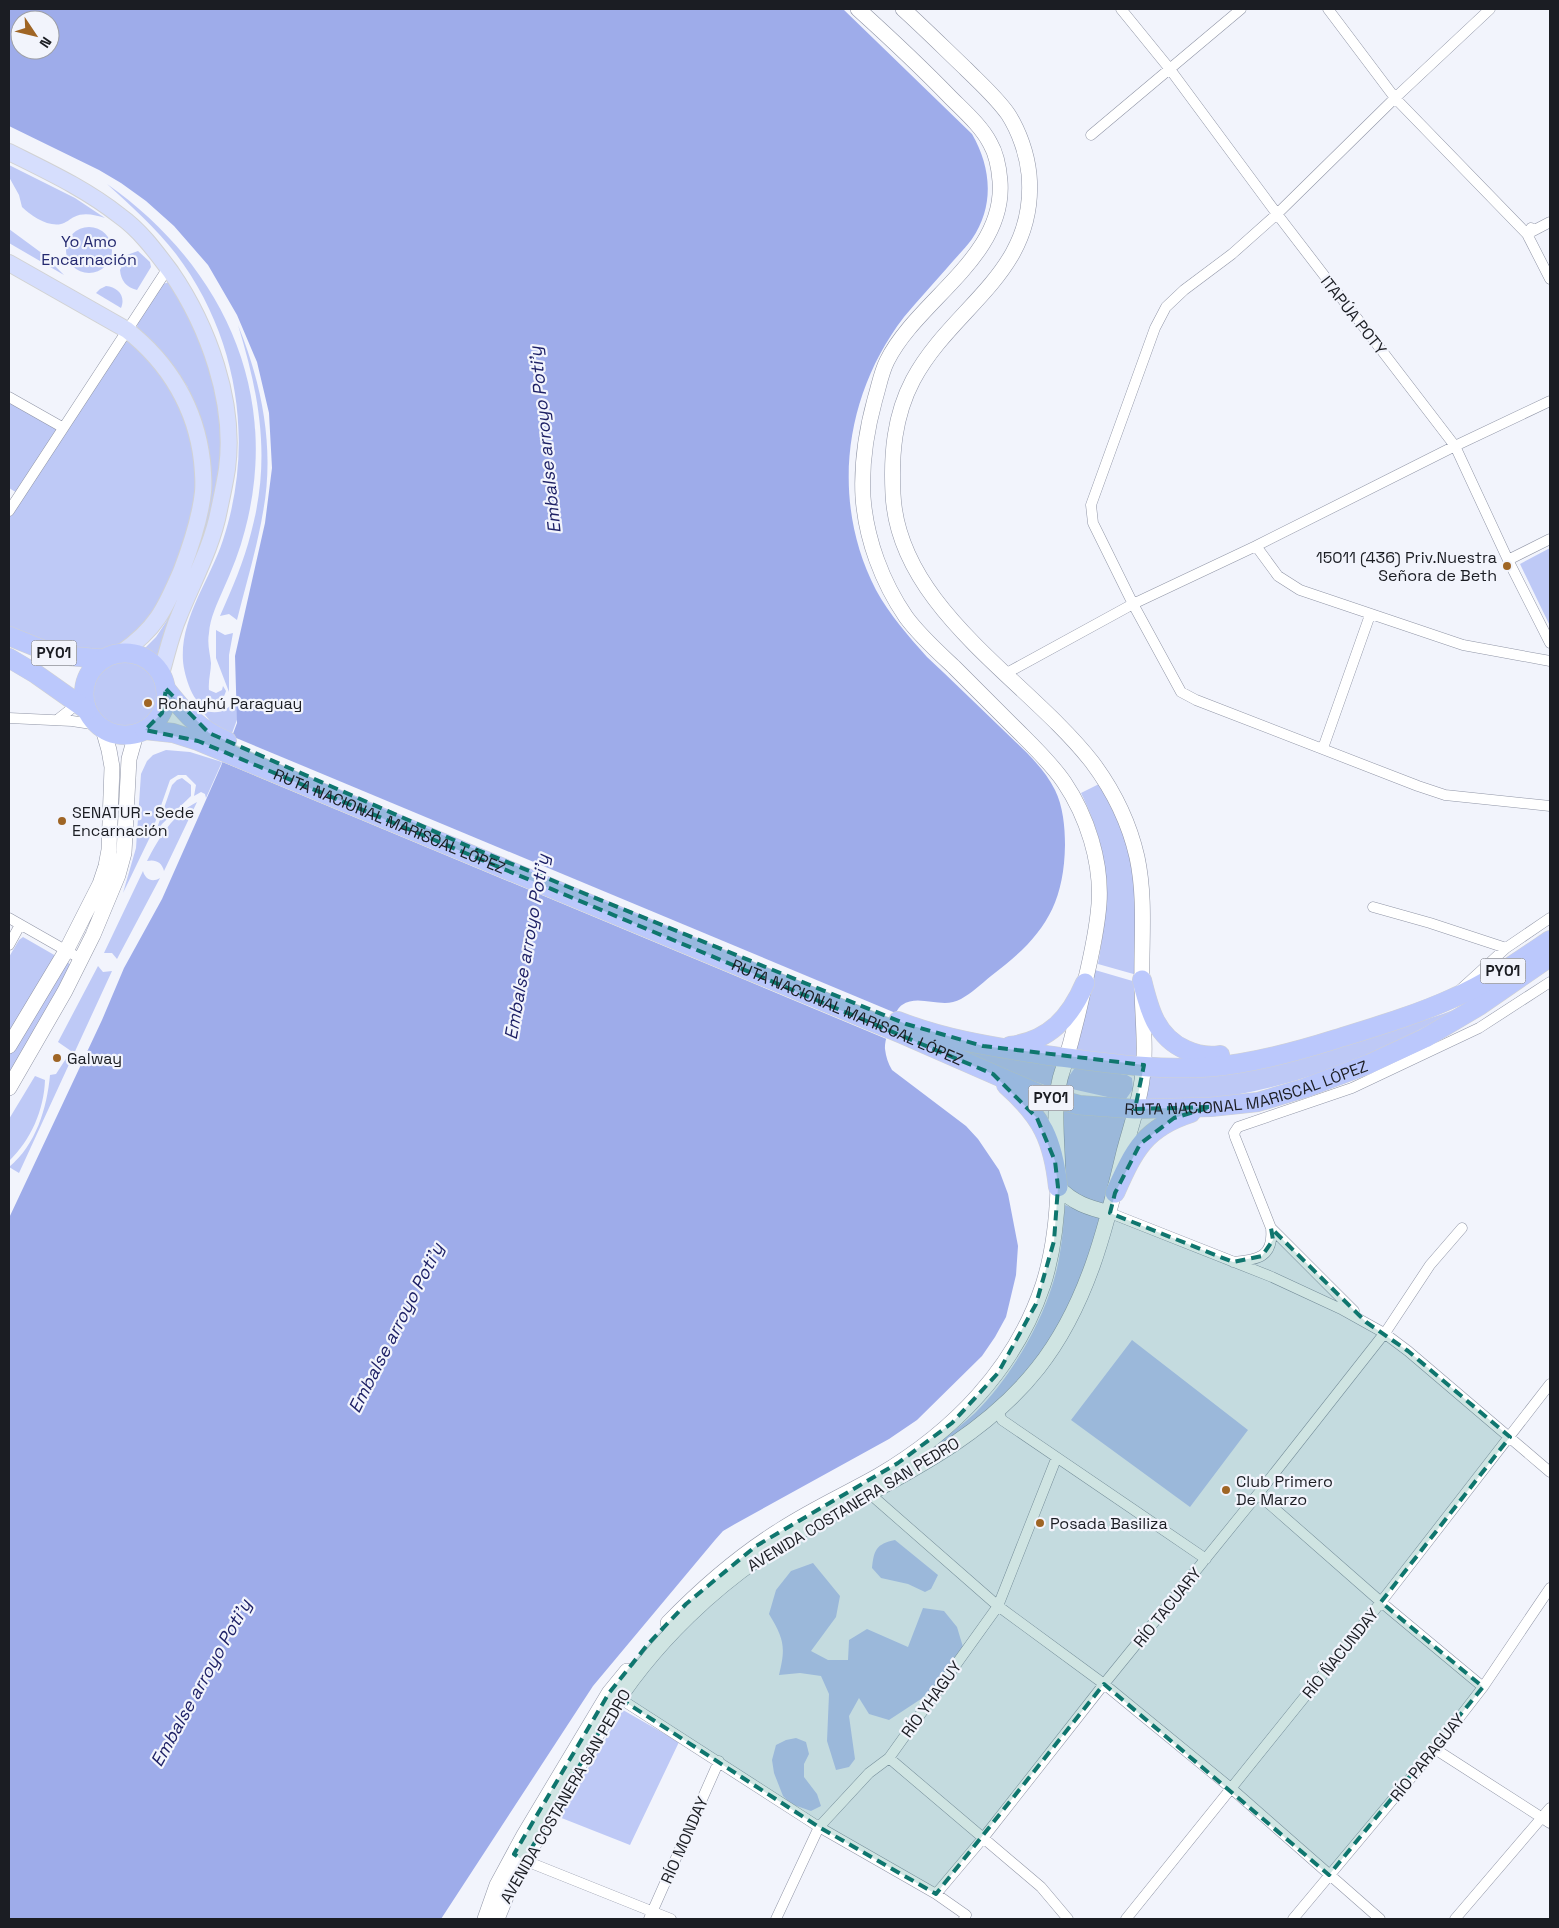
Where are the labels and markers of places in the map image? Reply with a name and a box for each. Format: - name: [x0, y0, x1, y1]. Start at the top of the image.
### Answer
- place label: 15011 (436) Priv.Nuestra Señora de Beth: [1316, 547, 1497, 586]
- marker: 15011 (436) Priv.Nuestra Señora de Beth: [1501, 560, 1513, 572]
- place label: Rohayhú Paraguay: [158, 693, 302, 714]
- marker: Rohayhú Paraguay: [142, 697, 154, 709]
- place label: SENATUR - Sede Encarnación: [72, 802, 194, 841]
- marker: SENATUR - Sede Encarnación: [56, 815, 68, 827]
- place label: Galway: [67, 1048, 122, 1069]
- marker: Galway: [51, 1052, 63, 1064]
- place label: Club Primero De Marzo: [1236, 1471, 1333, 1510]
- marker: Club Primero De Marzo: [1220, 1484, 1232, 1496]
- place label: Posada Basiliza: [1050, 1513, 1168, 1534]
- marker: Posada Basiliza: [1034, 1517, 1046, 1529]

